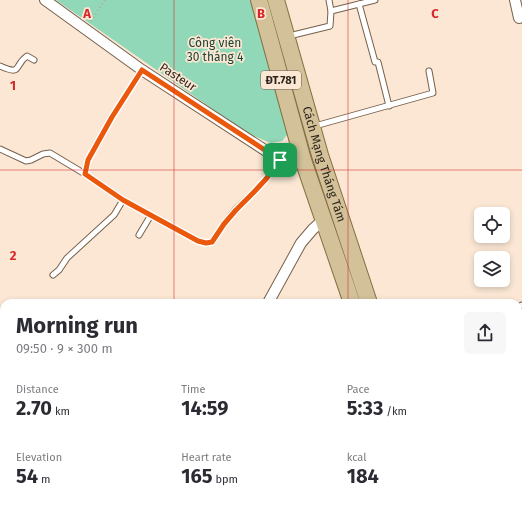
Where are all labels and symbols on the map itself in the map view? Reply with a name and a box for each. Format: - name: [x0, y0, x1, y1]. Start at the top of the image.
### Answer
- text: A: [82, 6, 91, 21]
- text: B: [257, 6, 265, 21]
- text: C: [431, 6, 439, 21]
- park label: Công viên 30 tháng 4: [187, 36, 244, 64]
- street label: Pasteur: [157, 60, 199, 94]
- road number: ĐT.781: [261, 71, 301, 89]
- text: 1: [10, 78, 16, 93]
- street label: Cách Mạng Tháng Tám: [300, 105, 349, 224]
- pin: [263, 143, 297, 177]
- text: 2: [10, 248, 17, 263]

